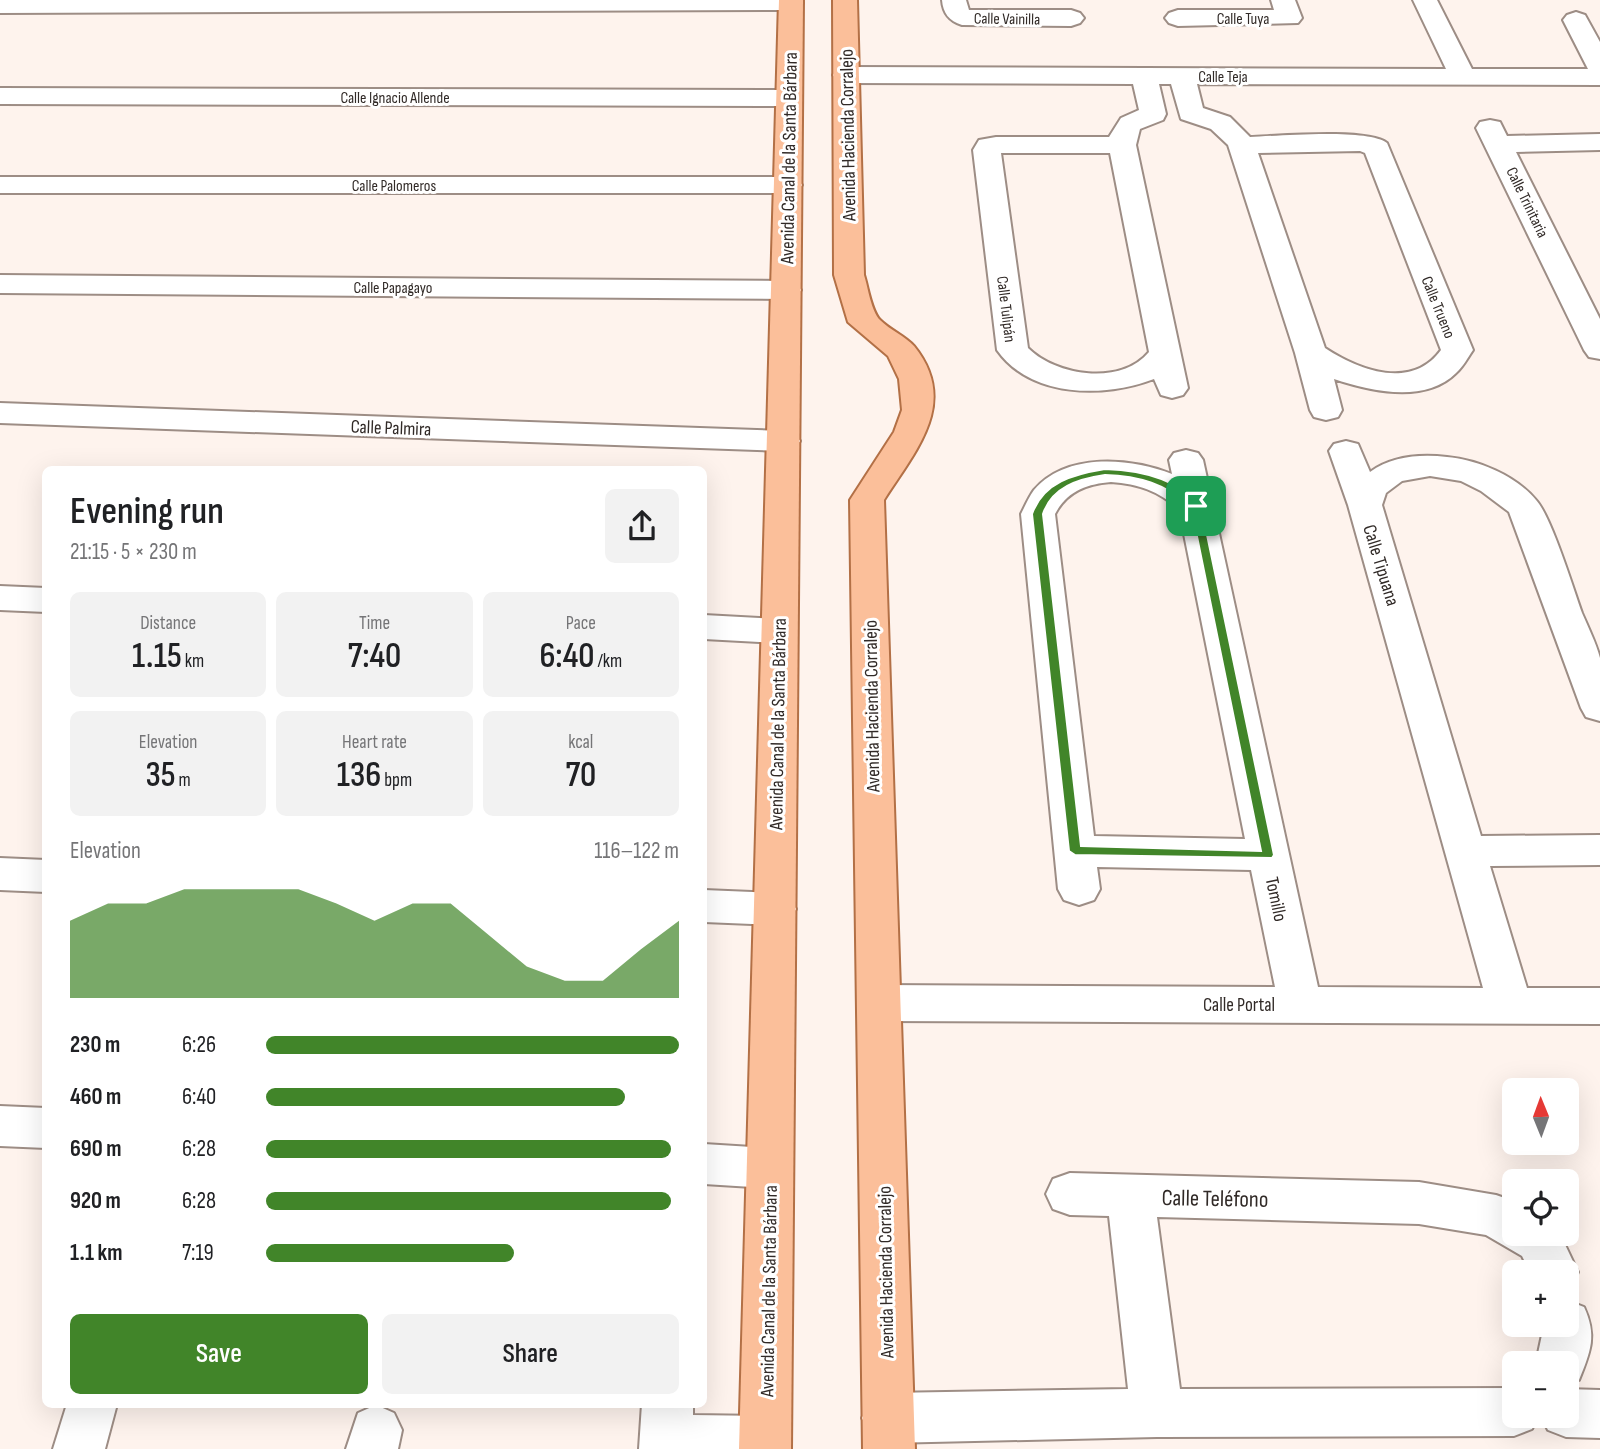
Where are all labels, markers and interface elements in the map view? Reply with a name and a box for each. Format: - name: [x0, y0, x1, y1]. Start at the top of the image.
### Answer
- street label: Calle Vainilla: [974, 9, 1040, 30]
- street label: Calle Tuya: [1217, 10, 1269, 29]
- street label: Avenida Hacienda Corralejo: [835, 49, 862, 222]
- street label: Avenida Canal de la Santa Bárbara: [776, 52, 803, 265]
- street label: Calle Teja: [1198, 68, 1248, 87]
- street label: Calle Ignacio Allende: [340, 89, 450, 108]
- street label: Calle Trinitaria: [1501, 164, 1552, 241]
- street label: Calle Palomeros: [352, 177, 436, 196]
- street label: Calle Trueno: [1417, 274, 1459, 341]
- street label: Calle Tulipán: [992, 275, 1019, 343]
- street label: Calle Papagayo: [354, 279, 432, 298]
- street label: Calle Palmira: [350, 416, 432, 441]
- pin: [1166, 476, 1226, 536]
- icon: arrive: [1177, 487, 1215, 525]
- text: Evening run: [70, 489, 224, 534]
- button: share: [605, 489, 679, 563]
- street label: Calle Tipuana: [1357, 522, 1404, 609]
- text: 21:15 · 5 × 230 m: [70, 538, 197, 566]
- text: Distance: [140, 612, 196, 635]
- text: Time: [359, 612, 390, 635]
- text: Pace: [566, 612, 596, 635]
- street label: Avenida Canal de la Santa Bárbara: [765, 618, 792, 831]
- street label: Avenida Hacienda Corralejo: [859, 620, 886, 793]
- text: 1.15: [132, 635, 182, 678]
- text: 7:40: [348, 635, 401, 678]
- text: 6:40: [539, 635, 595, 678]
- text: km: [182, 650, 204, 673]
- text: /km: [595, 650, 622, 673]
- text: Elevation: [139, 731, 197, 754]
- text: Heart rate: [342, 731, 407, 754]
- text: kcal: [568, 731, 593, 754]
- text: 35: [146, 754, 176, 797]
- text: 136: [337, 754, 381, 797]
- text: 70: [565, 754, 596, 797]
- text: m: [176, 769, 191, 792]
- text: bpm: [381, 769, 412, 792]
- text: Elevation: [70, 837, 141, 865]
- text: 116–122 m: [594, 837, 679, 865]
- street label: Tomillo: [1260, 875, 1291, 924]
- street label: Calle Portal: [1203, 994, 1275, 1017]
- text: 230 m: [70, 1031, 120, 1059]
- text: 6:26: [182, 1031, 216, 1059]
- north arrow: [1502, 1078, 1578, 1155]
- map controls: [1502, 1078, 1579, 1428]
- text: 460 m: [70, 1083, 121, 1111]
- text: 6:40: [182, 1083, 216, 1111]
- text: 690 m: [70, 1135, 121, 1163]
- text: 6:28: [182, 1135, 216, 1163]
- button: locate: [1502, 1169, 1579, 1246]
- street label: Calle Teléfono: [1161, 1184, 1269, 1214]
- street label: Avenida Canal de la Santa Bárbara: [756, 1185, 783, 1398]
- street label: Avenida Hacienda Corralejo: [873, 1186, 900, 1359]
- text: 920 m: [70, 1187, 121, 1215]
- text: 6:28: [182, 1187, 216, 1215]
- text: 1.1 km: [70, 1239, 123, 1267]
- text: 7:19: [182, 1239, 214, 1267]
- button: +: [1502, 1260, 1579, 1337]
- button: Save: [70, 1314, 368, 1394]
- button: Share: [382, 1314, 679, 1394]
- button: −: [1502, 1351, 1579, 1428]

